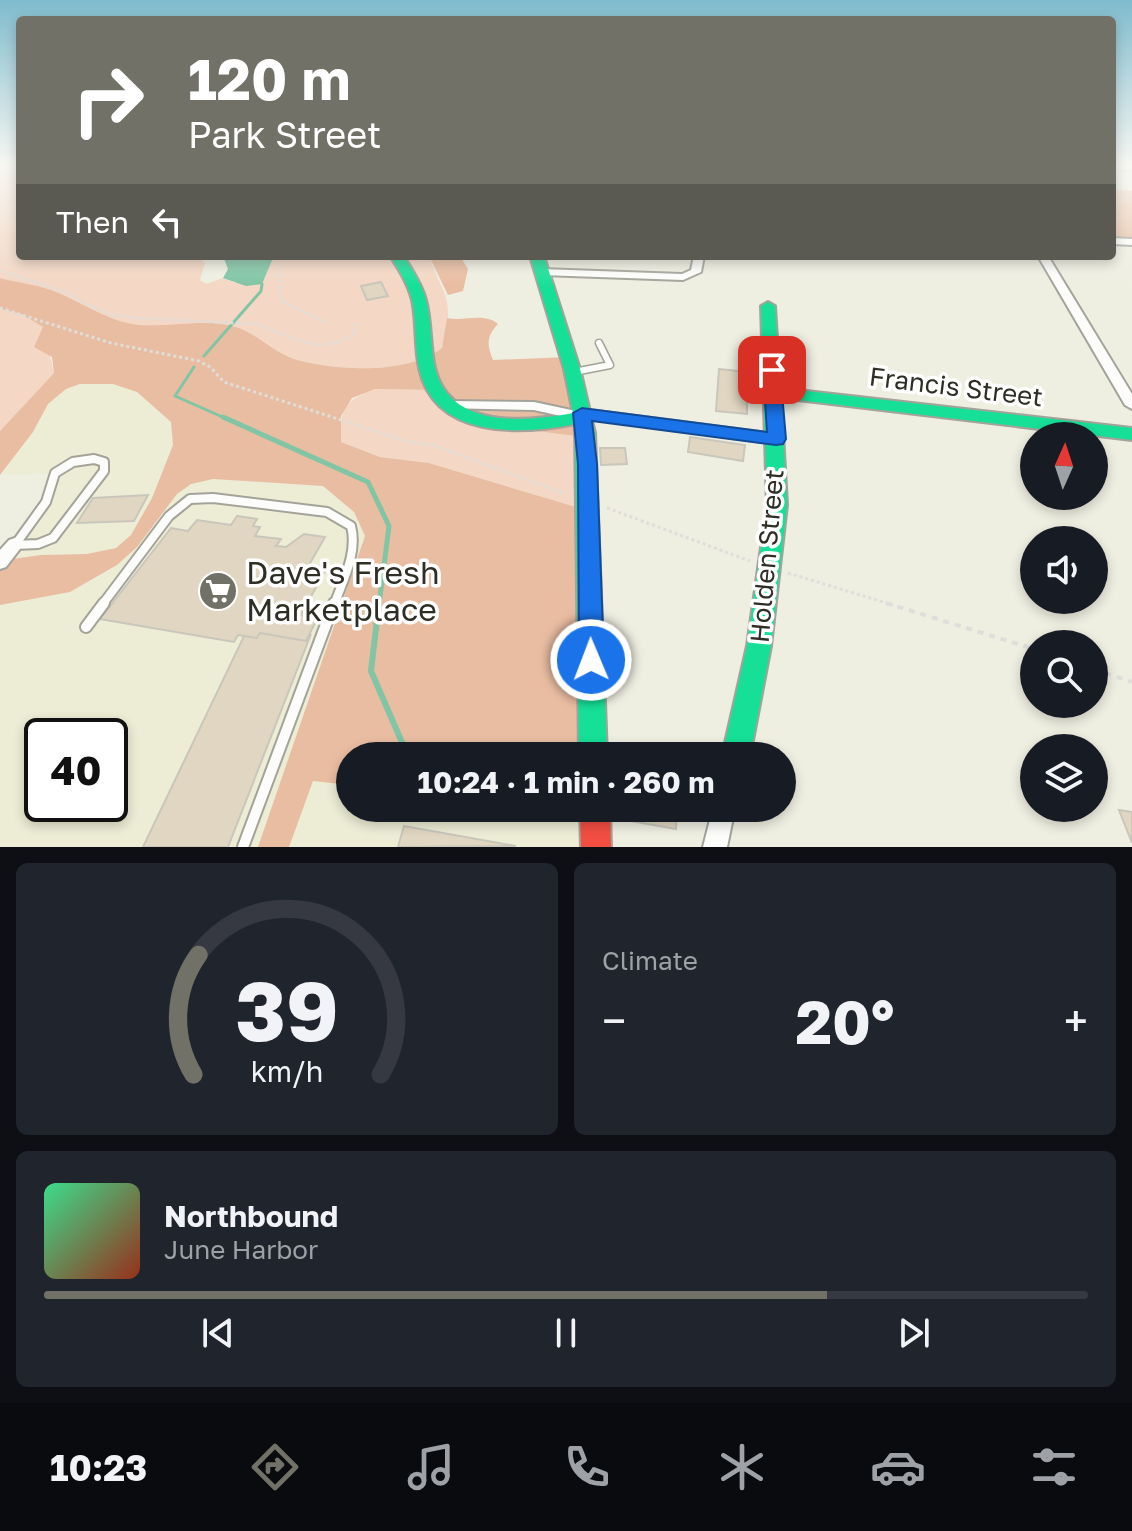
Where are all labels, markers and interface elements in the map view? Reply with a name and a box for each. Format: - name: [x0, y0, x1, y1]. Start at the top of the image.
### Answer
- text: 120 m: [188, 45, 350, 112]
- icon: right: [56, 48, 160, 152]
- text: Park Street: [188, 113, 382, 156]
- icon: left: [145, 200, 189, 244]
- text: Then: [56, 204, 129, 240]
- pin: [738, 336, 806, 404]
- icon: arrive: [750, 348, 794, 392]
- street label: Francis Street: [868, 360, 1045, 413]
- north arrow: [1020, 422, 1108, 510]
- map controls: [1020, 422, 1108, 822]
- street label: Holden Street: [743, 468, 790, 644]
- button: sound: [1020, 526, 1108, 614]
- place label: Dave's Fresh Marketplace: [246, 553, 440, 628]
- supermarket icon: Dave's Fresh Marketplace: [197, 570, 239, 612]
- position arrow: [549, 618, 633, 702]
- button: search: [1020, 630, 1108, 718]
- speed limit sign: 40: [24, 718, 128, 822]
- button: layers: [1020, 734, 1108, 822]
- text: 10:24 · 1 min · 260 m: [418, 764, 714, 800]
- text: Climate: [602, 945, 698, 976]
- text: 39: [235, 959, 339, 1059]
- text: 20°: [796, 985, 895, 1057]
- text: −: [602, 994, 626, 1047]
- text: +: [1064, 994, 1088, 1047]
- text: km/h: [251, 1054, 323, 1088]
- text: Northbound: [164, 1198, 338, 1234]
- text: June Harbor: [164, 1234, 318, 1265]
- icon: previous: [196, 1311, 240, 1355]
- icon: pause: [544, 1311, 588, 1355]
- icon: next: [892, 1311, 936, 1355]
- icon: directions: [247, 1439, 303, 1495]
- icon: music: [403, 1439, 459, 1495]
- icon: phone: [559, 1439, 615, 1495]
- icon: climate: [714, 1439, 770, 1495]
- icon: car: [870, 1439, 926, 1495]
- icon: filters: [1026, 1439, 1082, 1495]
- text: 10:23: [50, 1446, 147, 1489]

